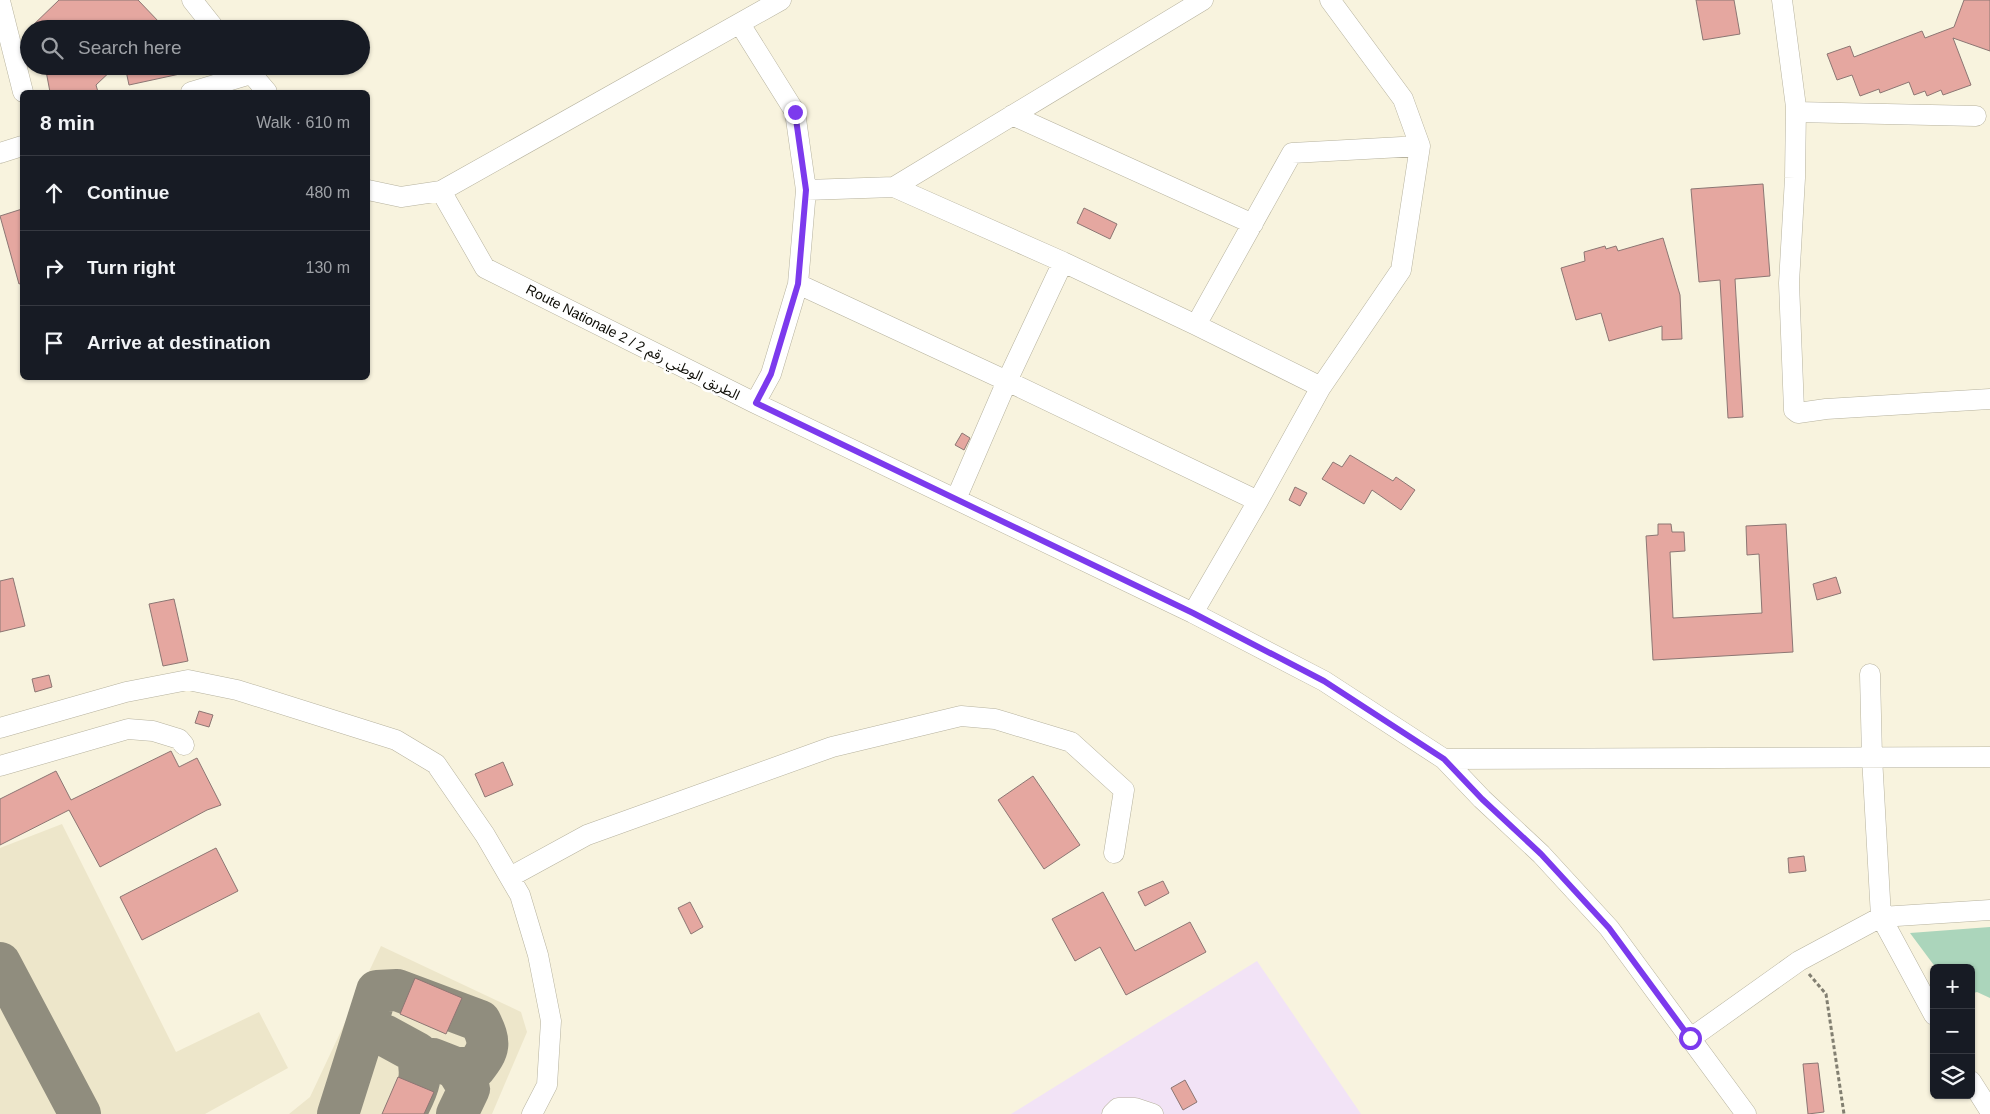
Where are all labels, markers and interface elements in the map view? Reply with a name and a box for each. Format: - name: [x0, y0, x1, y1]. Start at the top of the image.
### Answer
- search box: [20, 20, 370, 75]
- icon: search: [38, 34, 66, 62]
- text: Search here: [78, 37, 182, 58]
- route end: [784, 101, 807, 124]
- text: 8 min: [40, 111, 95, 134]
- text: Walk · 610 m: [256, 114, 350, 131]
- icon: ahead: [40, 179, 68, 207]
- text: Continue: [87, 182, 169, 203]
- text: 480 m: [306, 184, 350, 201]
- icon: right: [40, 254, 68, 282]
- text: Turn right: [87, 257, 175, 278]
- text: 130 m: [306, 259, 350, 276]
- street label: Route Nationale 2 / الطريق الوطني رقم 2: [522, 281, 743, 406]
- icon: arrive: [40, 329, 68, 357]
- text: Arrive at destination: [87, 332, 271, 353]
- map controls: [1930, 964, 1975, 1099]
- button: +: [1930, 964, 1975, 1009]
- button: −: [1930, 1009, 1975, 1054]
- route start: [1679, 1027, 1702, 1050]
- button: layers: [1930, 1054, 1975, 1099]

